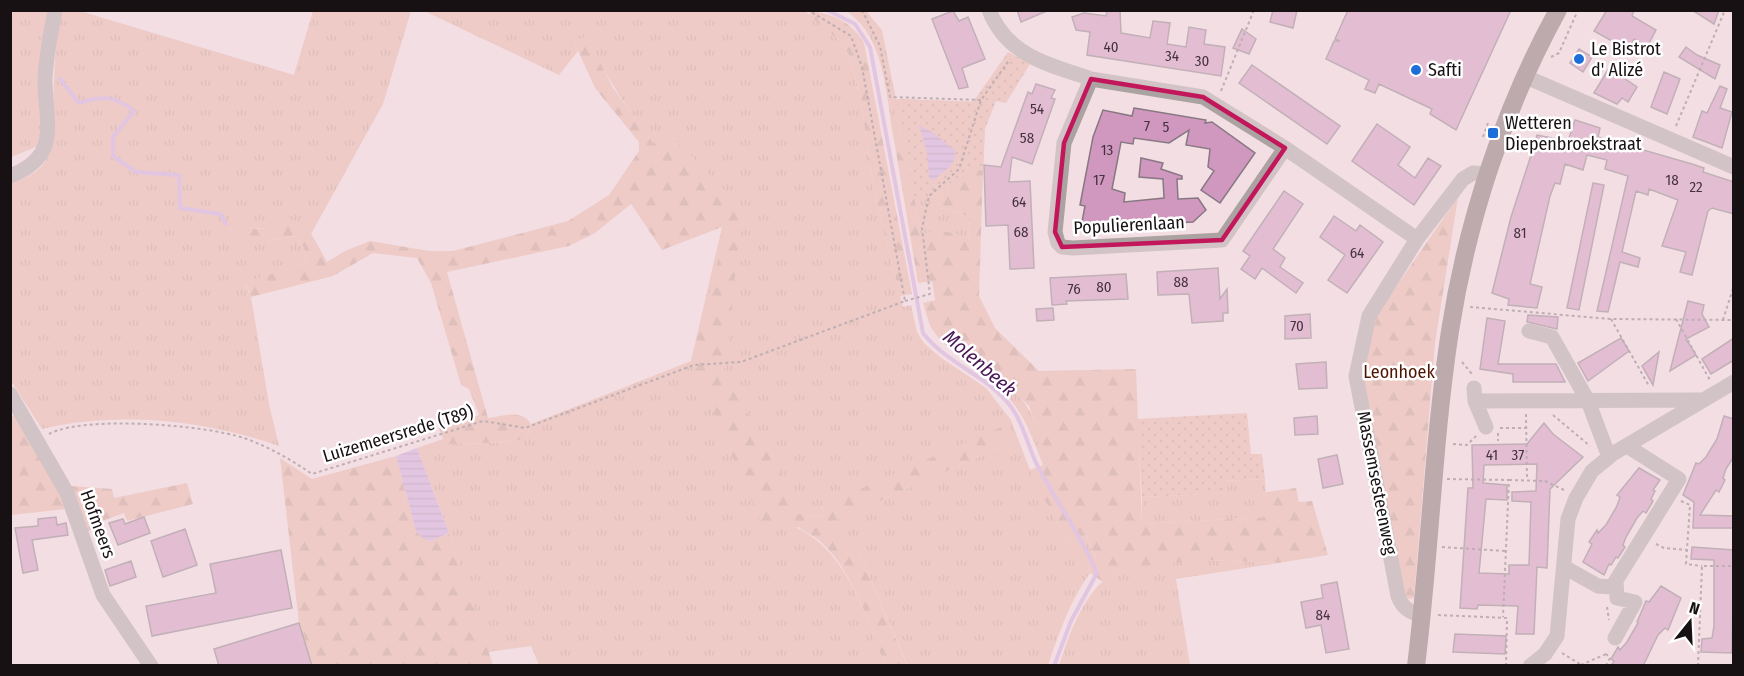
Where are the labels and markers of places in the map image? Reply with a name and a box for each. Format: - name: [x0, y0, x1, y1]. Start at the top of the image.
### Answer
- place label: Le Bistrot d' Alizé: [1591, 38, 1661, 81]
- marker: Le Bistrot d' Alizé: [1572, 52, 1586, 66]
- place label: Safti: [1428, 59, 1462, 81]
- marker: Safti: [1409, 63, 1423, 77]
- place label: Wetteren Diepenbroekstraat: [1505, 112, 1642, 155]
- marker: Wetteren Diepenbroekstraat: [1486, 126, 1500, 140]

